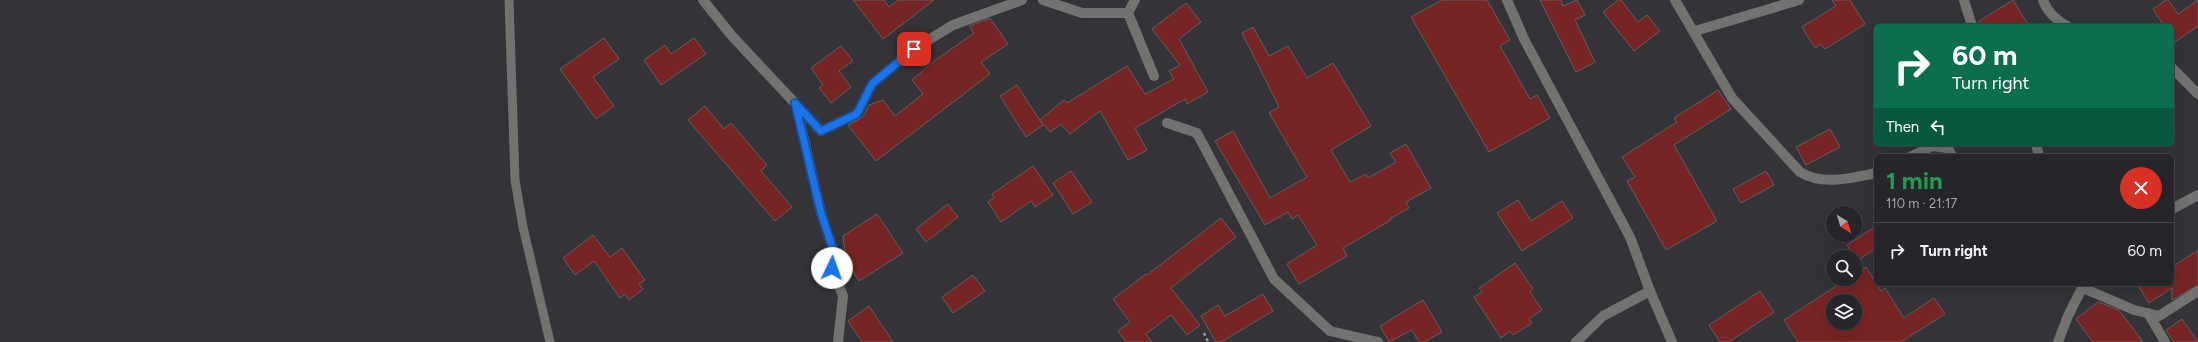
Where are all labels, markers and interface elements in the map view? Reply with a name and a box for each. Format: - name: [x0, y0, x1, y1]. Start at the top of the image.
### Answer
- pin: [897, 32, 931, 66]
- icon: arrive: [903, 38, 925, 60]
- text: 60 m: [1952, 38, 2017, 72]
- icon: right: [1886, 40, 1938, 92]
- text: Turn right: [1952, 72, 2029, 94]
- icon: left: [1927, 116, 1949, 138]
- text: Then: [1886, 118, 1919, 136]
- text: 1 min: [1886, 166, 1943, 195]
- button: close: [2120, 167, 2162, 209]
- text: 110 m · 21:17: [1886, 196, 1957, 211]
- north arrow: [1826, 206, 1862, 242]
- map controls: [1826, 206, 1862, 330]
- icon: right: [1886, 240, 1908, 262]
- text: Turn right: [1920, 242, 1988, 260]
- text: 60 m: [2127, 242, 2162, 260]
- position arrow: [811, 247, 853, 289]
- button: search: [1826, 250, 1862, 286]
- button: layers: [1826, 294, 1862, 330]

